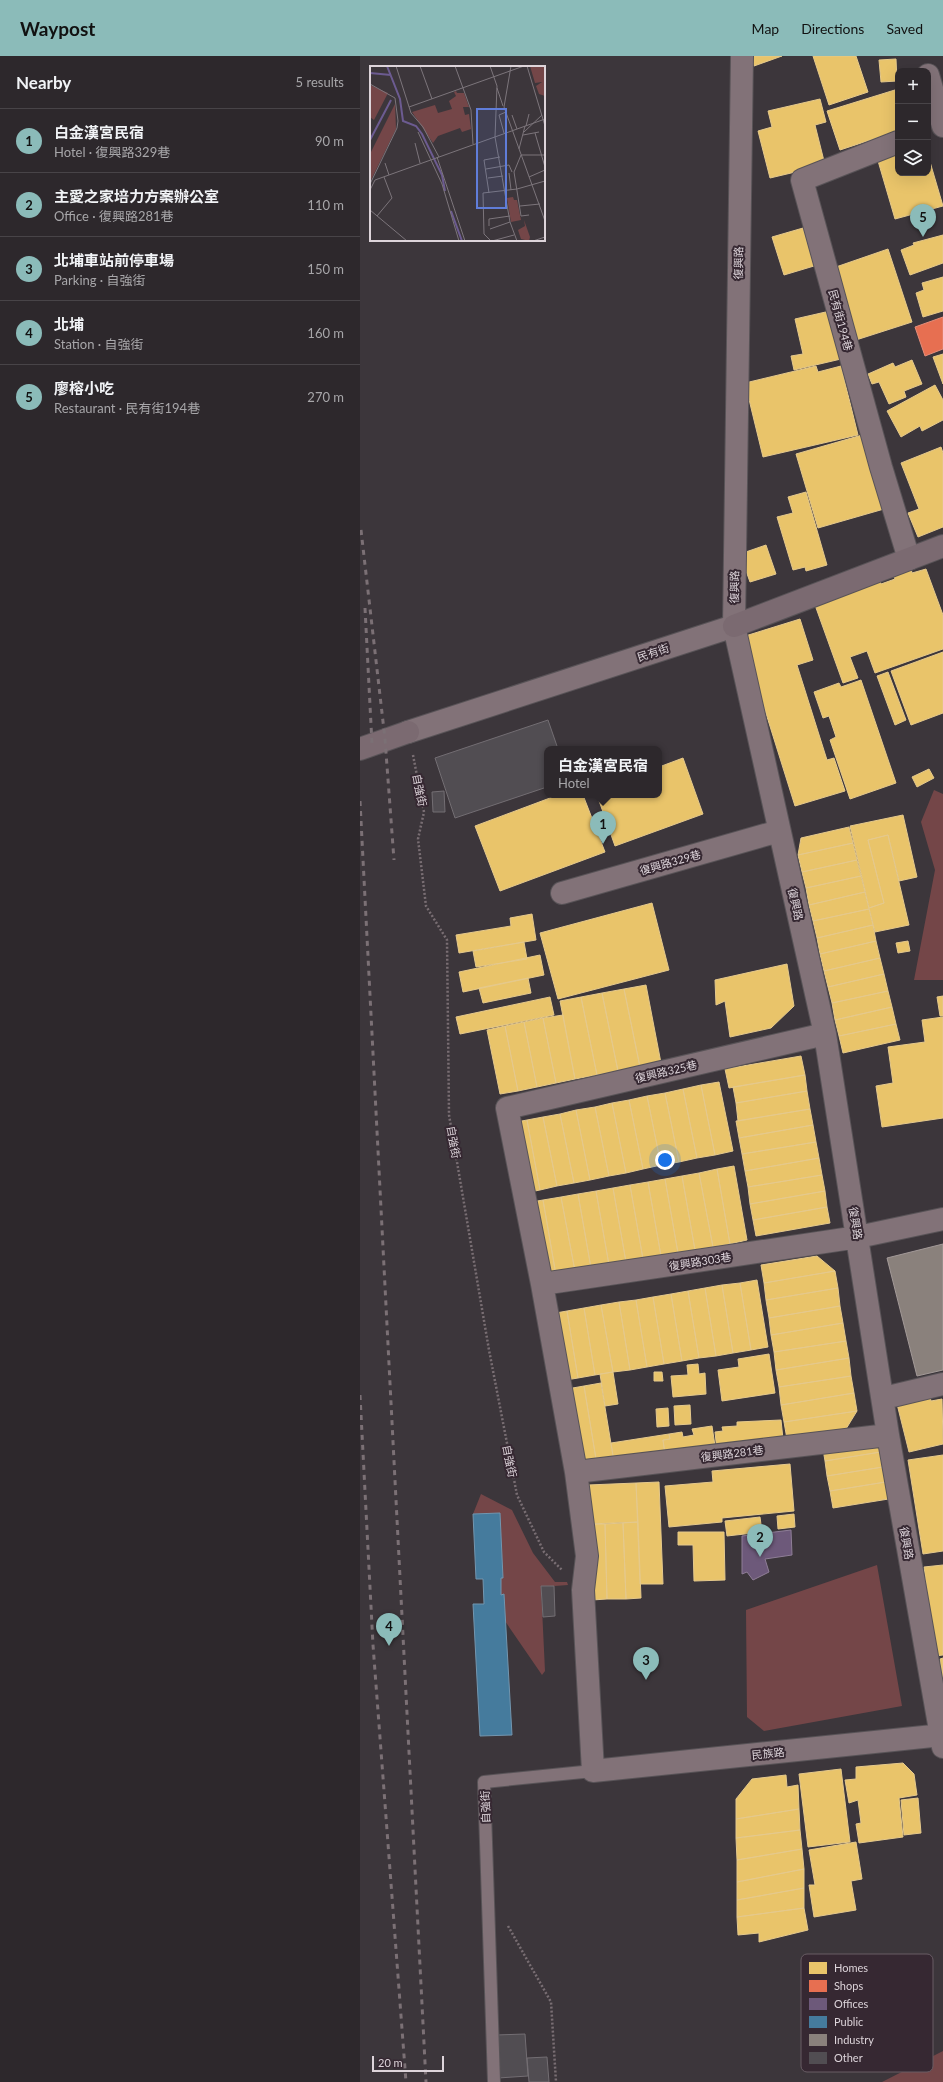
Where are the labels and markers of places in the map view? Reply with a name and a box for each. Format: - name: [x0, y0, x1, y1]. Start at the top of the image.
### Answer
- pin: 5: [910, 204, 936, 237]
- pin: 1: [590, 811, 616, 844]
- pin: 2: [747, 1524, 773, 1557]
- pin: 4: [376, 1613, 402, 1646]
- pin: 3: [633, 1647, 659, 1680]

